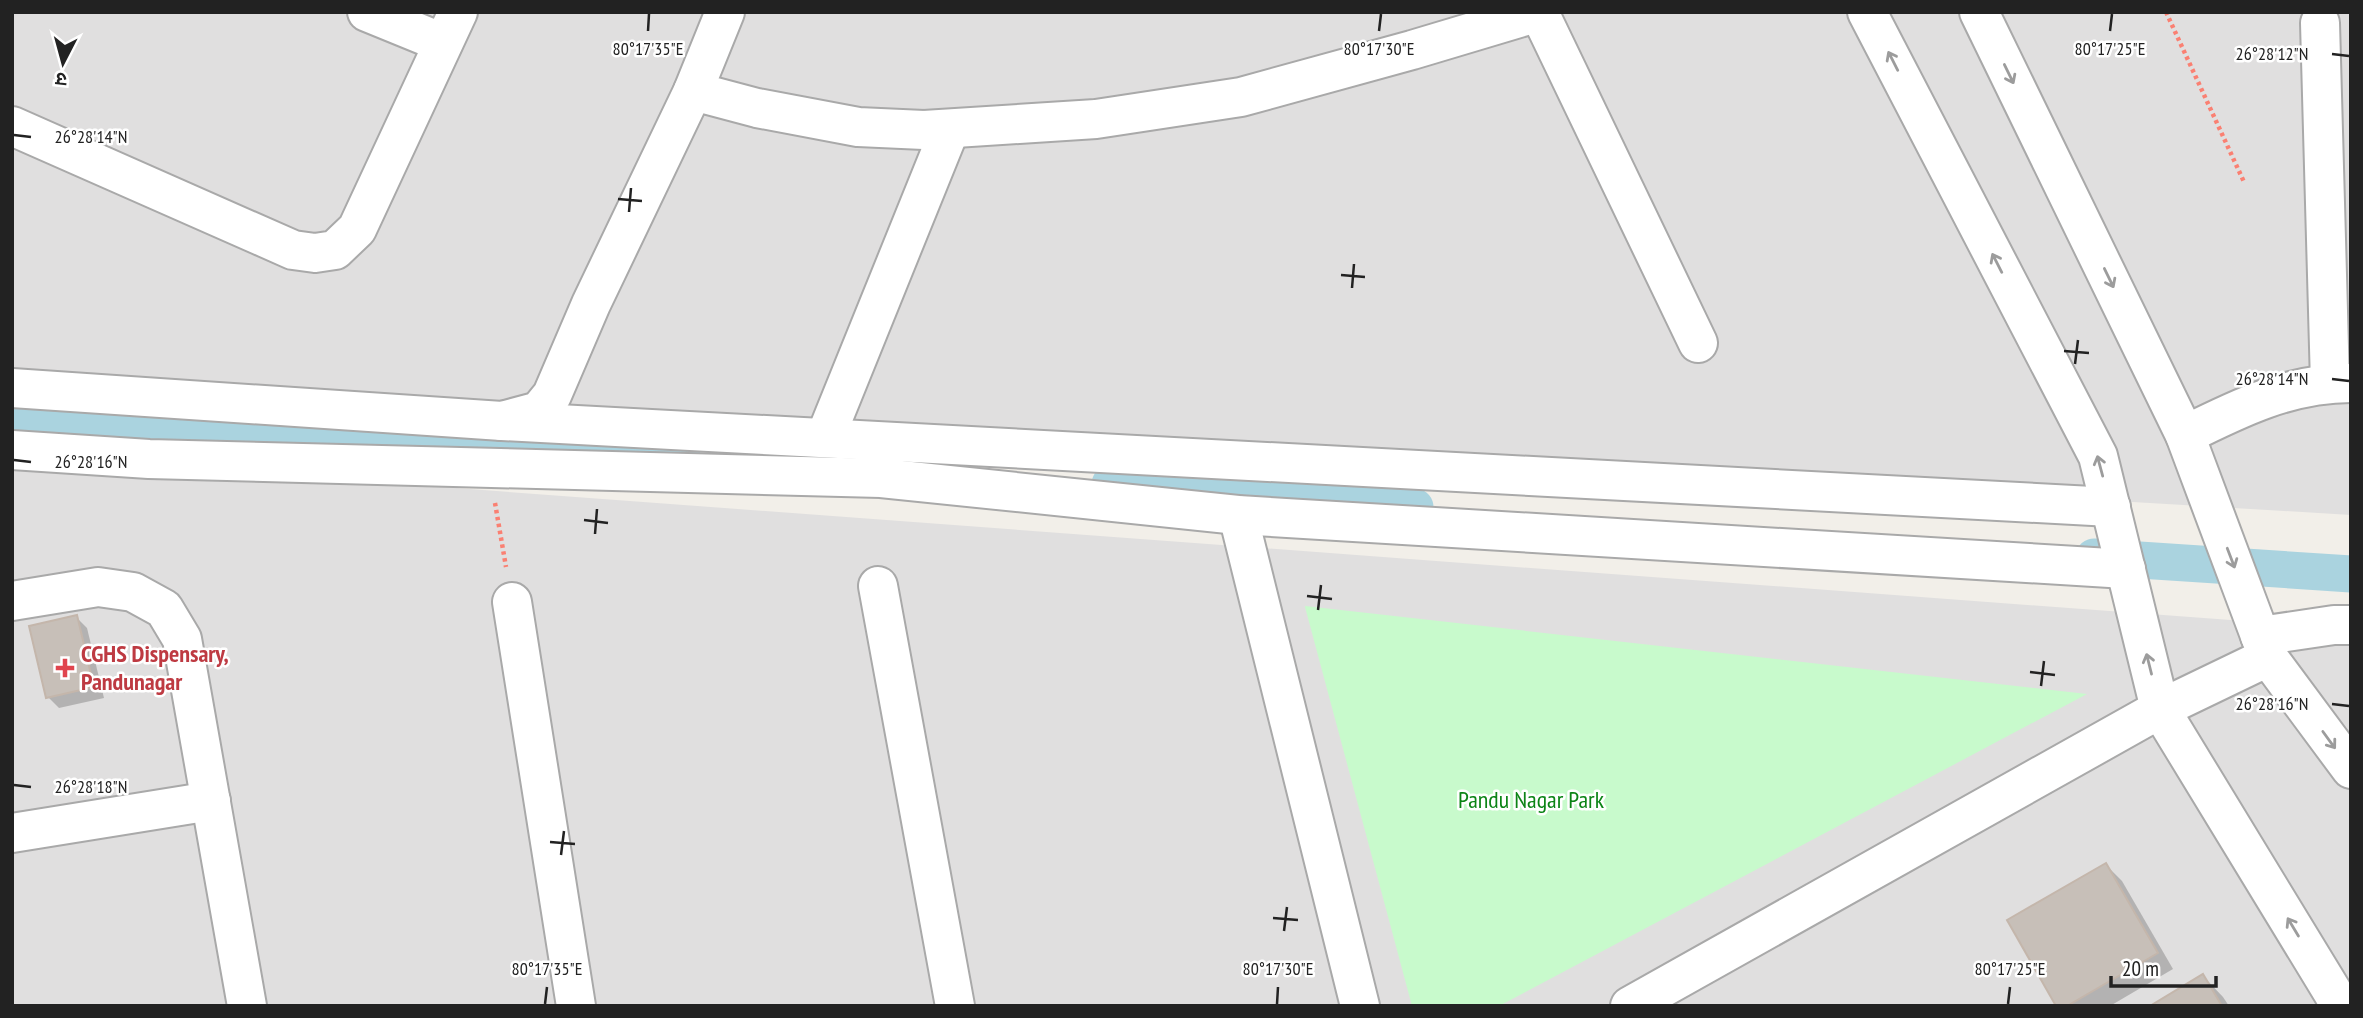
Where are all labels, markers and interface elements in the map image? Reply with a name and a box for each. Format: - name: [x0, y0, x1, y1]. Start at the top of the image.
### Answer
- north arrow: [28, 28, 98, 98]
- text: 80°17'35"E: [613, 37, 683, 60]
- text: 80°17'30"E: [1344, 37, 1414, 60]
- text: 80°17'25"E: [2075, 37, 2145, 60]
- text: 26°28'12"N: [2236, 42, 2308, 65]
- one-way arrow: [1885, 51, 1899, 72]
- one-way arrow: [2002, 63, 2016, 84]
- text: उ: [54, 67, 68, 92]
- text: 26°28'14"N: [55, 125, 127, 148]
- one-way arrow: [1990, 253, 2004, 274]
- one-way arrow: [2102, 267, 2116, 288]
- text: 26°28'14"N: [2236, 367, 2308, 390]
- text: 26°28'16"N: [55, 450, 127, 473]
- one-way arrow: [2093, 455, 2106, 478]
- one-way arrow: [2226, 546, 2239, 568]
- place label: CGHS Dispensary, Pandunagar: [81, 638, 229, 697]
- one-way arrow: [2142, 653, 2155, 676]
- marker: CGHS Dispensary, Pandunagar: [55, 658, 75, 678]
- text: 26°28'16"N: [2236, 692, 2308, 715]
- one-way arrow: [2322, 730, 2337, 749]
- text: 26°28'18"N: [55, 775, 127, 798]
- park label: Pandu Nagar Park: [1458, 784, 1605, 815]
- one-way arrow: [2285, 917, 2299, 937]
- scale bar: [2111, 944, 2216, 988]
- text: 20 m: [2122, 955, 2159, 982]
- text: 80°17'35"E: [512, 957, 582, 980]
- text: 80°17'30"E: [1243, 957, 1313, 980]
- text: 80°17'25"E: [1975, 957, 2045, 980]

